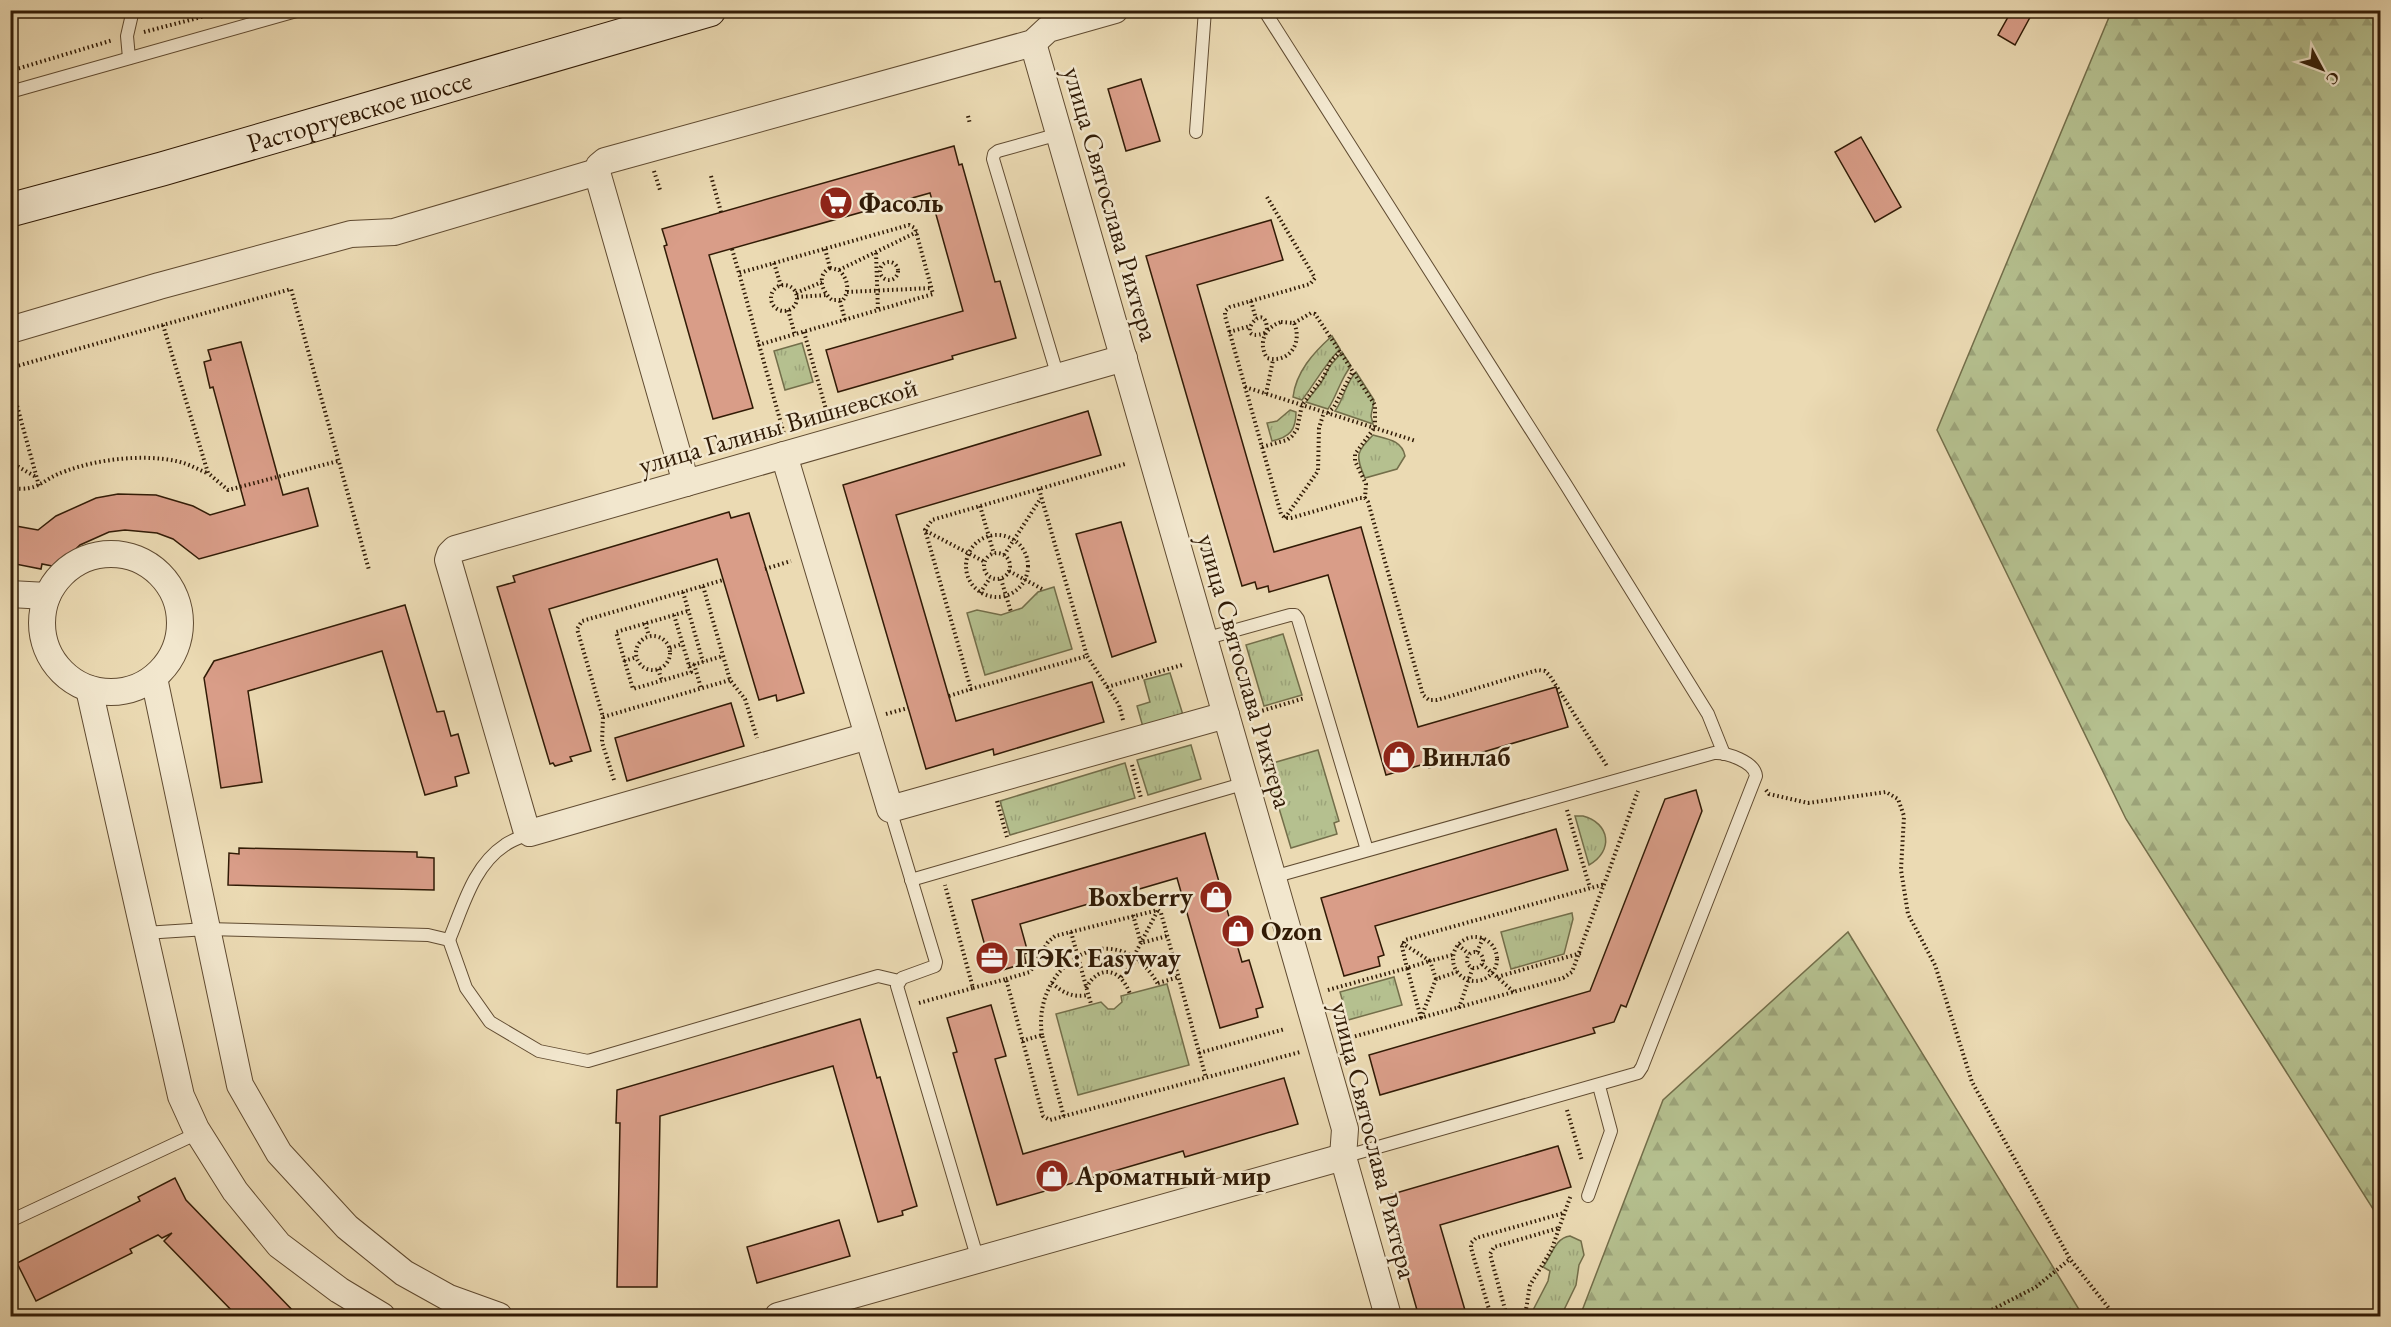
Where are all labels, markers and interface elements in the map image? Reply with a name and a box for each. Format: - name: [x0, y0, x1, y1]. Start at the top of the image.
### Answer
- north arrow: [2292, 39, 2352, 99]
- street label: Расторгуевское шоссе: [243, 62, 476, 160]
- street label: улица Святослава Рихтера: [1056, 63, 1167, 345]
- text: С: [2321, 67, 2345, 90]
- supermarket icon: Фасоль: [818, 185, 854, 221]
- place label: Фасоль: [859, 185, 944, 220]
- street label: улица Галины Вишневской: [634, 369, 922, 482]
- street label: улица Святослава Рихтера: [1190, 530, 1301, 812]
- shop icon: Винлаб: [1381, 739, 1417, 775]
- place label: Винлаб: [1422, 739, 1511, 774]
- place label: Boxberry: [1088, 879, 1194, 914]
- shop icon: Boxberry: [1198, 879, 1234, 915]
- shop icon: Ozon: [1220, 913, 1256, 949]
- place label: Ozon: [1261, 913, 1322, 948]
- office icon: ПЭК: Easyway: [974, 940, 1010, 976]
- place label: ПЭК: Easyway: [1015, 940, 1182, 975]
- street label: улица Святослава Рихтера: [1323, 998, 1426, 1282]
- shop icon: Ароматный мир: [1034, 1158, 1070, 1194]
- place label: Ароматный мир: [1074, 1158, 1271, 1193]

